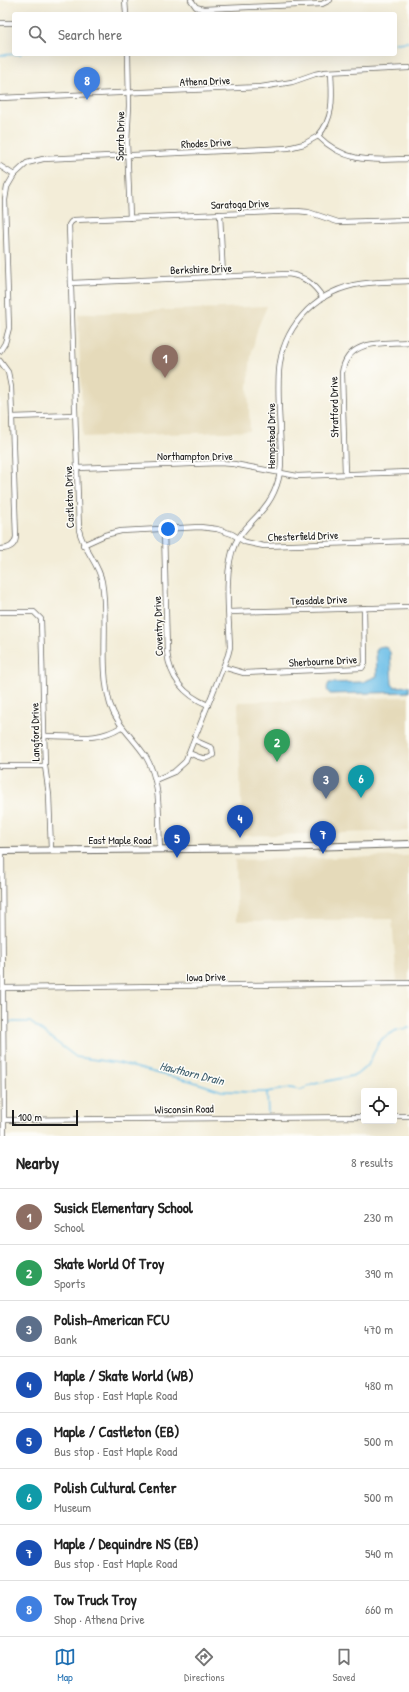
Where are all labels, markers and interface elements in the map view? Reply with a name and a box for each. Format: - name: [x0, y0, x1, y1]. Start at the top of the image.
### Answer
- search box: [12, 12, 397, 56]
- icon: search: [26, 23, 48, 45]
- text: Search here: [58, 24, 122, 45]
- pin: 8: [74, 67, 100, 100]
- street label: Athena Drive: [179, 73, 231, 89]
- street label: Sparta Drive: [113, 110, 127, 161]
- street label: Rhodes Drive: [181, 135, 232, 151]
- street label: Saratoga Drive: [210, 196, 270, 212]
- street label: Berkshire Drive: [170, 261, 233, 277]
- pin: 1: [152, 345, 178, 378]
- street label: Stratford Drive: [326, 376, 342, 438]
- street label: Hempstead Drive: [264, 402, 278, 469]
- street label: Northampton Drive: [157, 449, 234, 463]
- street label: Castleton Drive: [61, 465, 77, 528]
- your location: [158, 519, 178, 539]
- street label: Chesterfield Drive: [267, 528, 339, 544]
- street label: Teasdale Drive: [290, 592, 348, 608]
- street label: Coventry Drive: [150, 595, 166, 656]
- street label: Sherbourne Drive: [288, 652, 358, 670]
- street label: Langford Drive: [27, 702, 43, 761]
- pin: 2: [264, 729, 290, 762]
- pin: 6: [348, 765, 374, 798]
- pin: 3: [313, 766, 339, 799]
- pin: 4: [227, 805, 253, 838]
- pin: 7: [310, 821, 336, 854]
- pin: 5: [164, 825, 190, 858]
- street label: East Maple Road: [88, 833, 152, 847]
- street label: Iowa Drive: [186, 970, 227, 984]
- water label: Hawthorn Drain: [158, 1057, 228, 1090]
- map controls: [361, 1088, 397, 1124]
- button: locate: [361, 1088, 397, 1124]
- street label: Wisconsin Road: [154, 1101, 215, 1117]
- scale bar: [12, 1108, 78, 1127]
- text: 100 m: [18, 1110, 42, 1124]
- text: Nearby: [16, 1151, 59, 1174]
- text: 8 results: [351, 1153, 393, 1171]
- text: Susick Elementary School: [54, 1197, 193, 1218]
- text: 1: [27, 1208, 31, 1226]
- text: 230 m: [363, 1208, 393, 1226]
- text: School: [54, 1218, 84, 1236]
- text: Skate World Of Troy: [54, 1253, 164, 1274]
- text: 2: [26, 1264, 32, 1282]
- text: 390 m: [365, 1264, 393, 1282]
- text: Sports: [54, 1274, 85, 1292]
- text: Polish-American FCU: [54, 1309, 169, 1330]
- text: 3: [26, 1320, 32, 1338]
- text: 470 m: [364, 1320, 393, 1338]
- text: Bank: [54, 1330, 77, 1348]
- text: Maple / Skate World (WB): [54, 1365, 194, 1386]
- text: 4: [27, 1376, 31, 1394]
- text: 480 m: [365, 1376, 393, 1394]
- text: Bus stop · East Maple Road: [54, 1386, 177, 1404]
- text: Maple / Castleton (EB): [54, 1421, 180, 1442]
- text: 5: [26, 1432, 32, 1450]
- text: 500 m: [364, 1432, 393, 1450]
- text: Bus stop · East Maple Road: [54, 1442, 177, 1460]
- text: Polish Cultural Center: [54, 1477, 176, 1498]
- text: 6: [26, 1488, 32, 1506]
- text: 500 m: [364, 1488, 393, 1506]
- text: Museum: [54, 1498, 91, 1516]
- text: Maple / Dequindre NS (EB): [54, 1533, 199, 1554]
- text: 7: [26, 1544, 32, 1562]
- text: 540 m: [365, 1544, 393, 1562]
- text: Bus stop · East Maple Road: [54, 1554, 177, 1572]
- text: Tow Truck Troy: [54, 1589, 137, 1610]
- text: 8: [26, 1600, 32, 1618]
- text: 660 m: [365, 1600, 393, 1618]
- text: Shop · Athena Drive: [54, 1610, 145, 1628]
- tab: Map: [54, 1646, 76, 1684]
- tab: Directions: [184, 1646, 225, 1684]
- tab: Saved: [333, 1646, 355, 1684]

